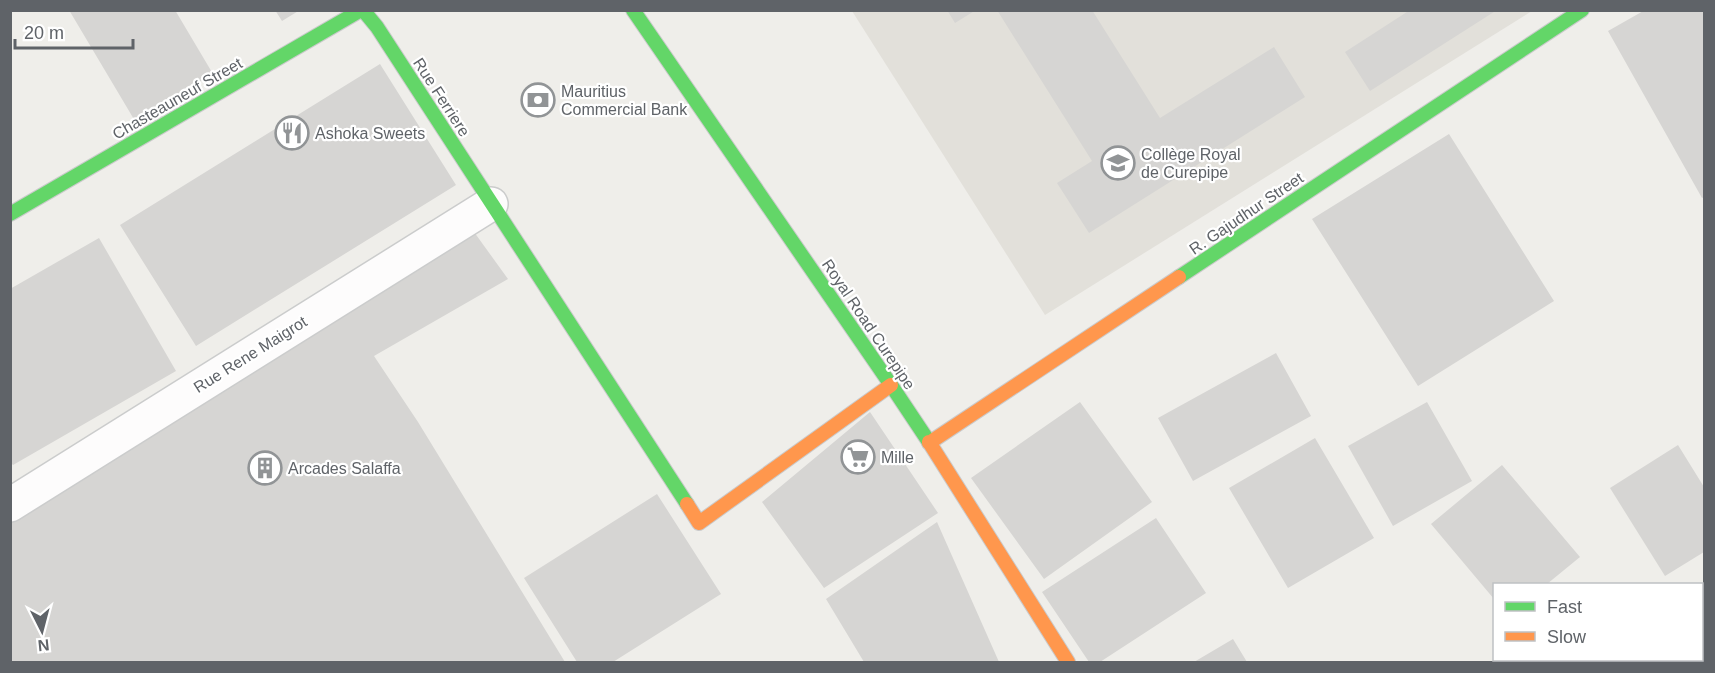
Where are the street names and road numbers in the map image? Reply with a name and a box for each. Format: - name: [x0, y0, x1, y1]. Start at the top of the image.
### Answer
- street label: Chasteauneuf Street: [109, 54, 246, 142]
- street label: Rue Ferriere: [410, 55, 473, 140]
- street label: R. Gajudhur Street: [1186, 169, 1307, 258]
- street label: Royal Road Curepipe: [819, 256, 918, 393]
- street label: Rue Rene Maigrot: [191, 313, 310, 396]

